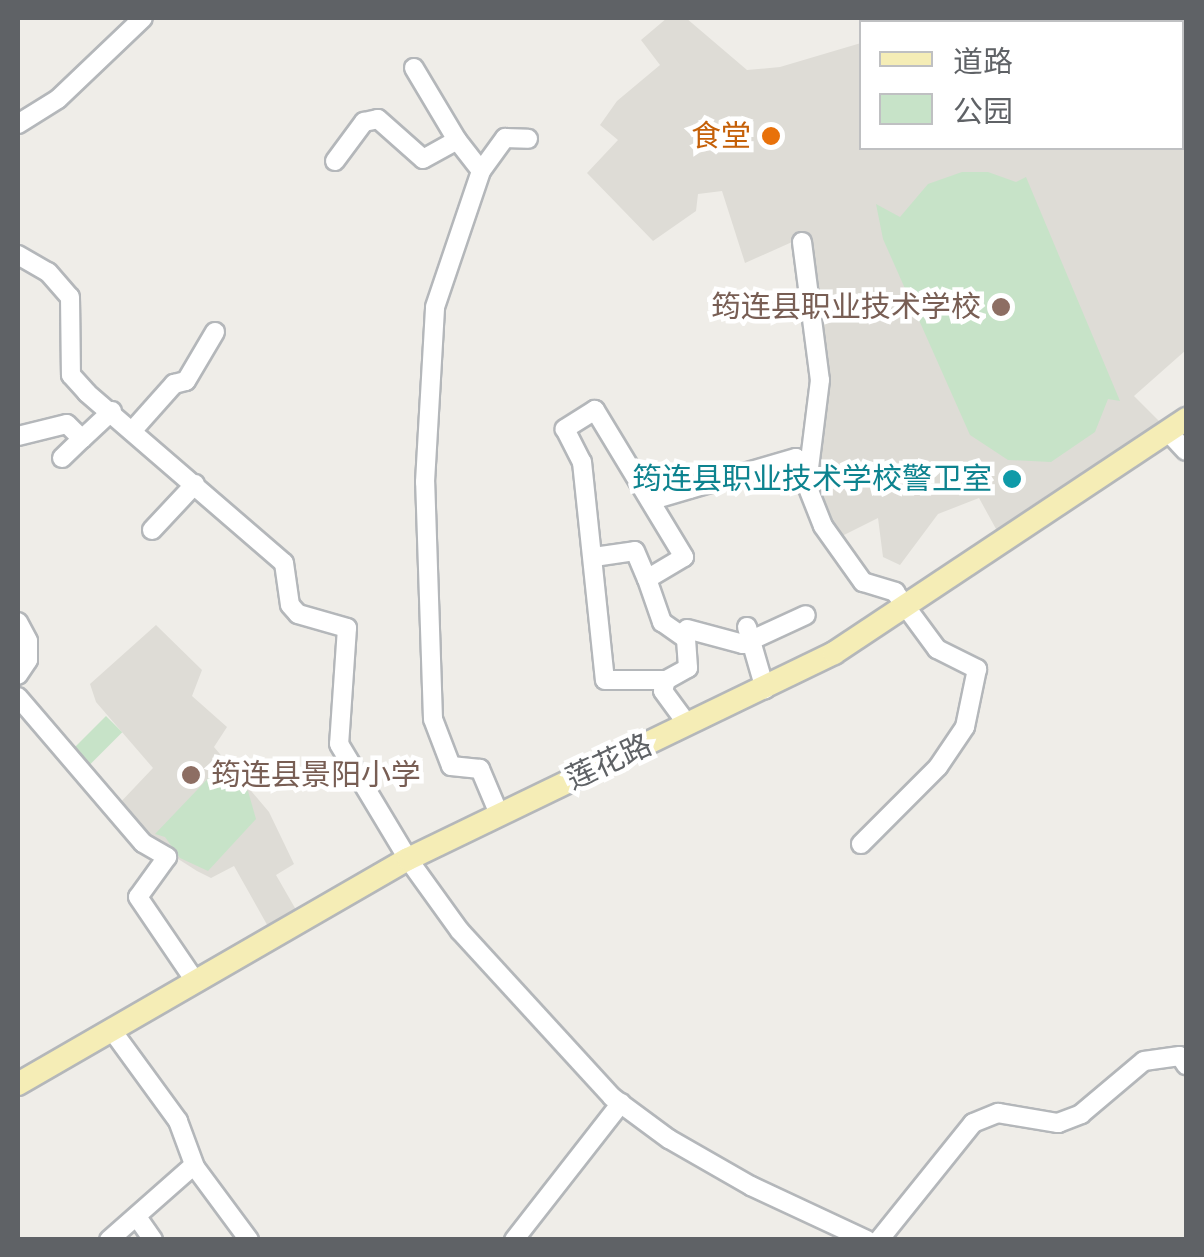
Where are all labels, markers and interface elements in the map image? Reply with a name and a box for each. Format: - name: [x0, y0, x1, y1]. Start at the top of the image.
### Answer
- legend: [859, 20, 1184, 150]
- text: 道路: [953, 42, 1013, 81]
- text: 公园: [953, 92, 1013, 131]
- place label: 食堂: [691, 118, 751, 154]
- marker: 食堂: [760, 125, 782, 147]
- place label: 筠连县职业技术学校: [711, 289, 981, 325]
- marker: 筠连县职业技术学校: [990, 296, 1012, 318]
- place label: 筠连县职业技术学校警卫室: [632, 461, 992, 497]
- marker: 筠连县职业技术学校警卫室: [1001, 468, 1023, 490]
- street label: 莲花路: [561, 727, 657, 797]
- place label: 筠连县景阳小学: [211, 757, 421, 793]
- marker: 筠连县景阳小学: [180, 764, 202, 786]

